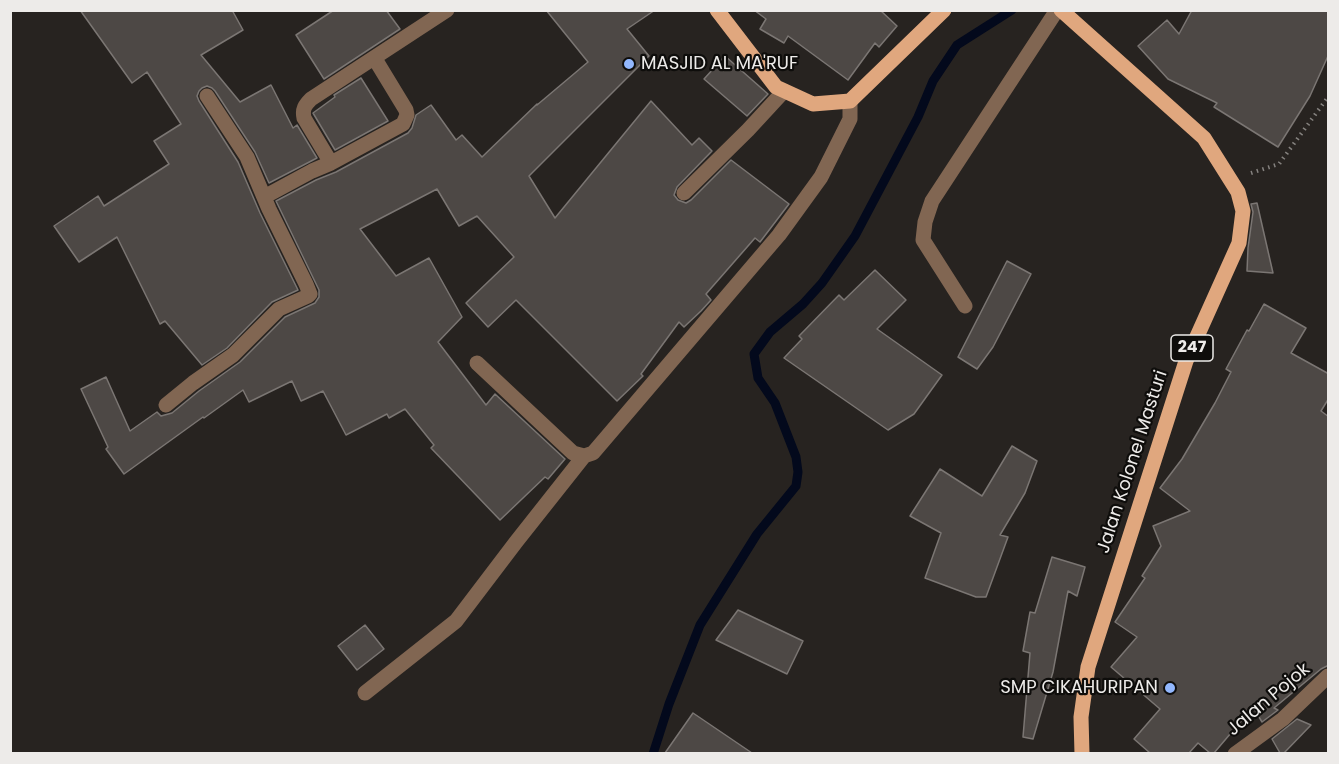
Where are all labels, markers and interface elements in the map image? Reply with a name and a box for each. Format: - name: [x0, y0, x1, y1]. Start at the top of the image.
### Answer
- place label: MASJID AL MA'RUF: [641, 53, 798, 75]
- marker: MASJID AL MA'RUF: [622, 57, 636, 71]
- road number: 247: [1171, 335, 1213, 361]
- street label: Jalan Kolonel Masturi: [1093, 368, 1173, 556]
- street label: Jalan Pojok: [1223, 659, 1315, 741]
- place label: SMP CIKAHURIPAN: [1000, 677, 1158, 699]
- marker: SMP CIKAHURIPAN: [1163, 681, 1177, 695]

